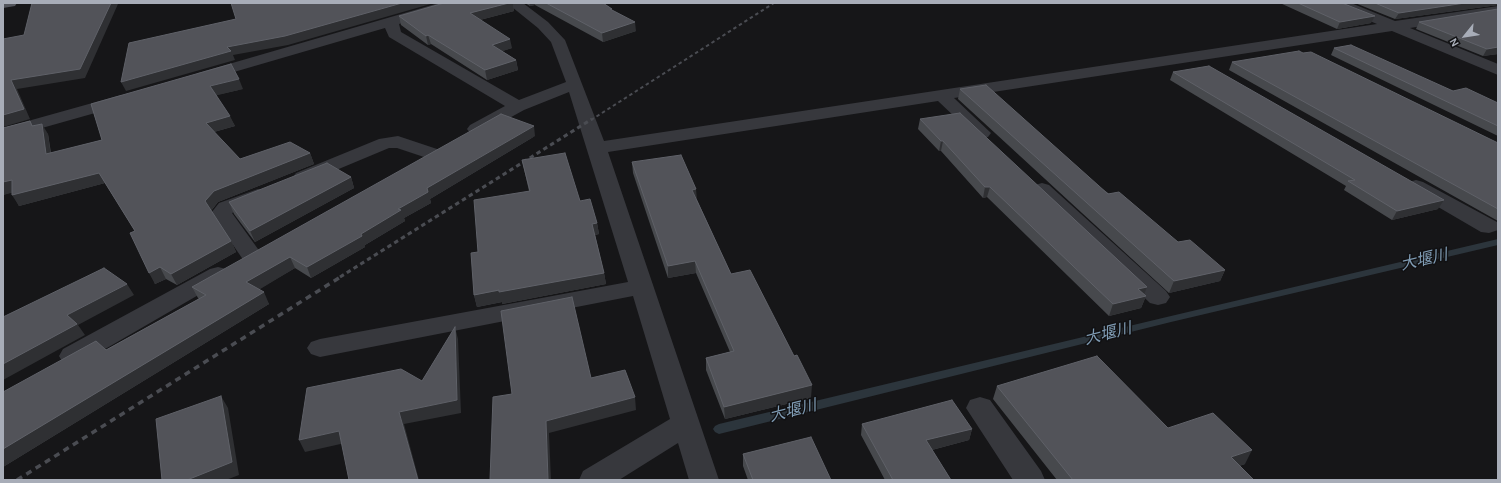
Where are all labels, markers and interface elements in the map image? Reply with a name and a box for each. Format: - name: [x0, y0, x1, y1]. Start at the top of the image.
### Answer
- north arrow: [1445, 16, 1485, 56]
- text: N: [1447, 36, 1462, 49]
- water label: 大堰川: [1398, 245, 1450, 275]
- water label: 大堰川: [1082, 319, 1134, 349]
- water label: 大堰川: [767, 396, 819, 426]

